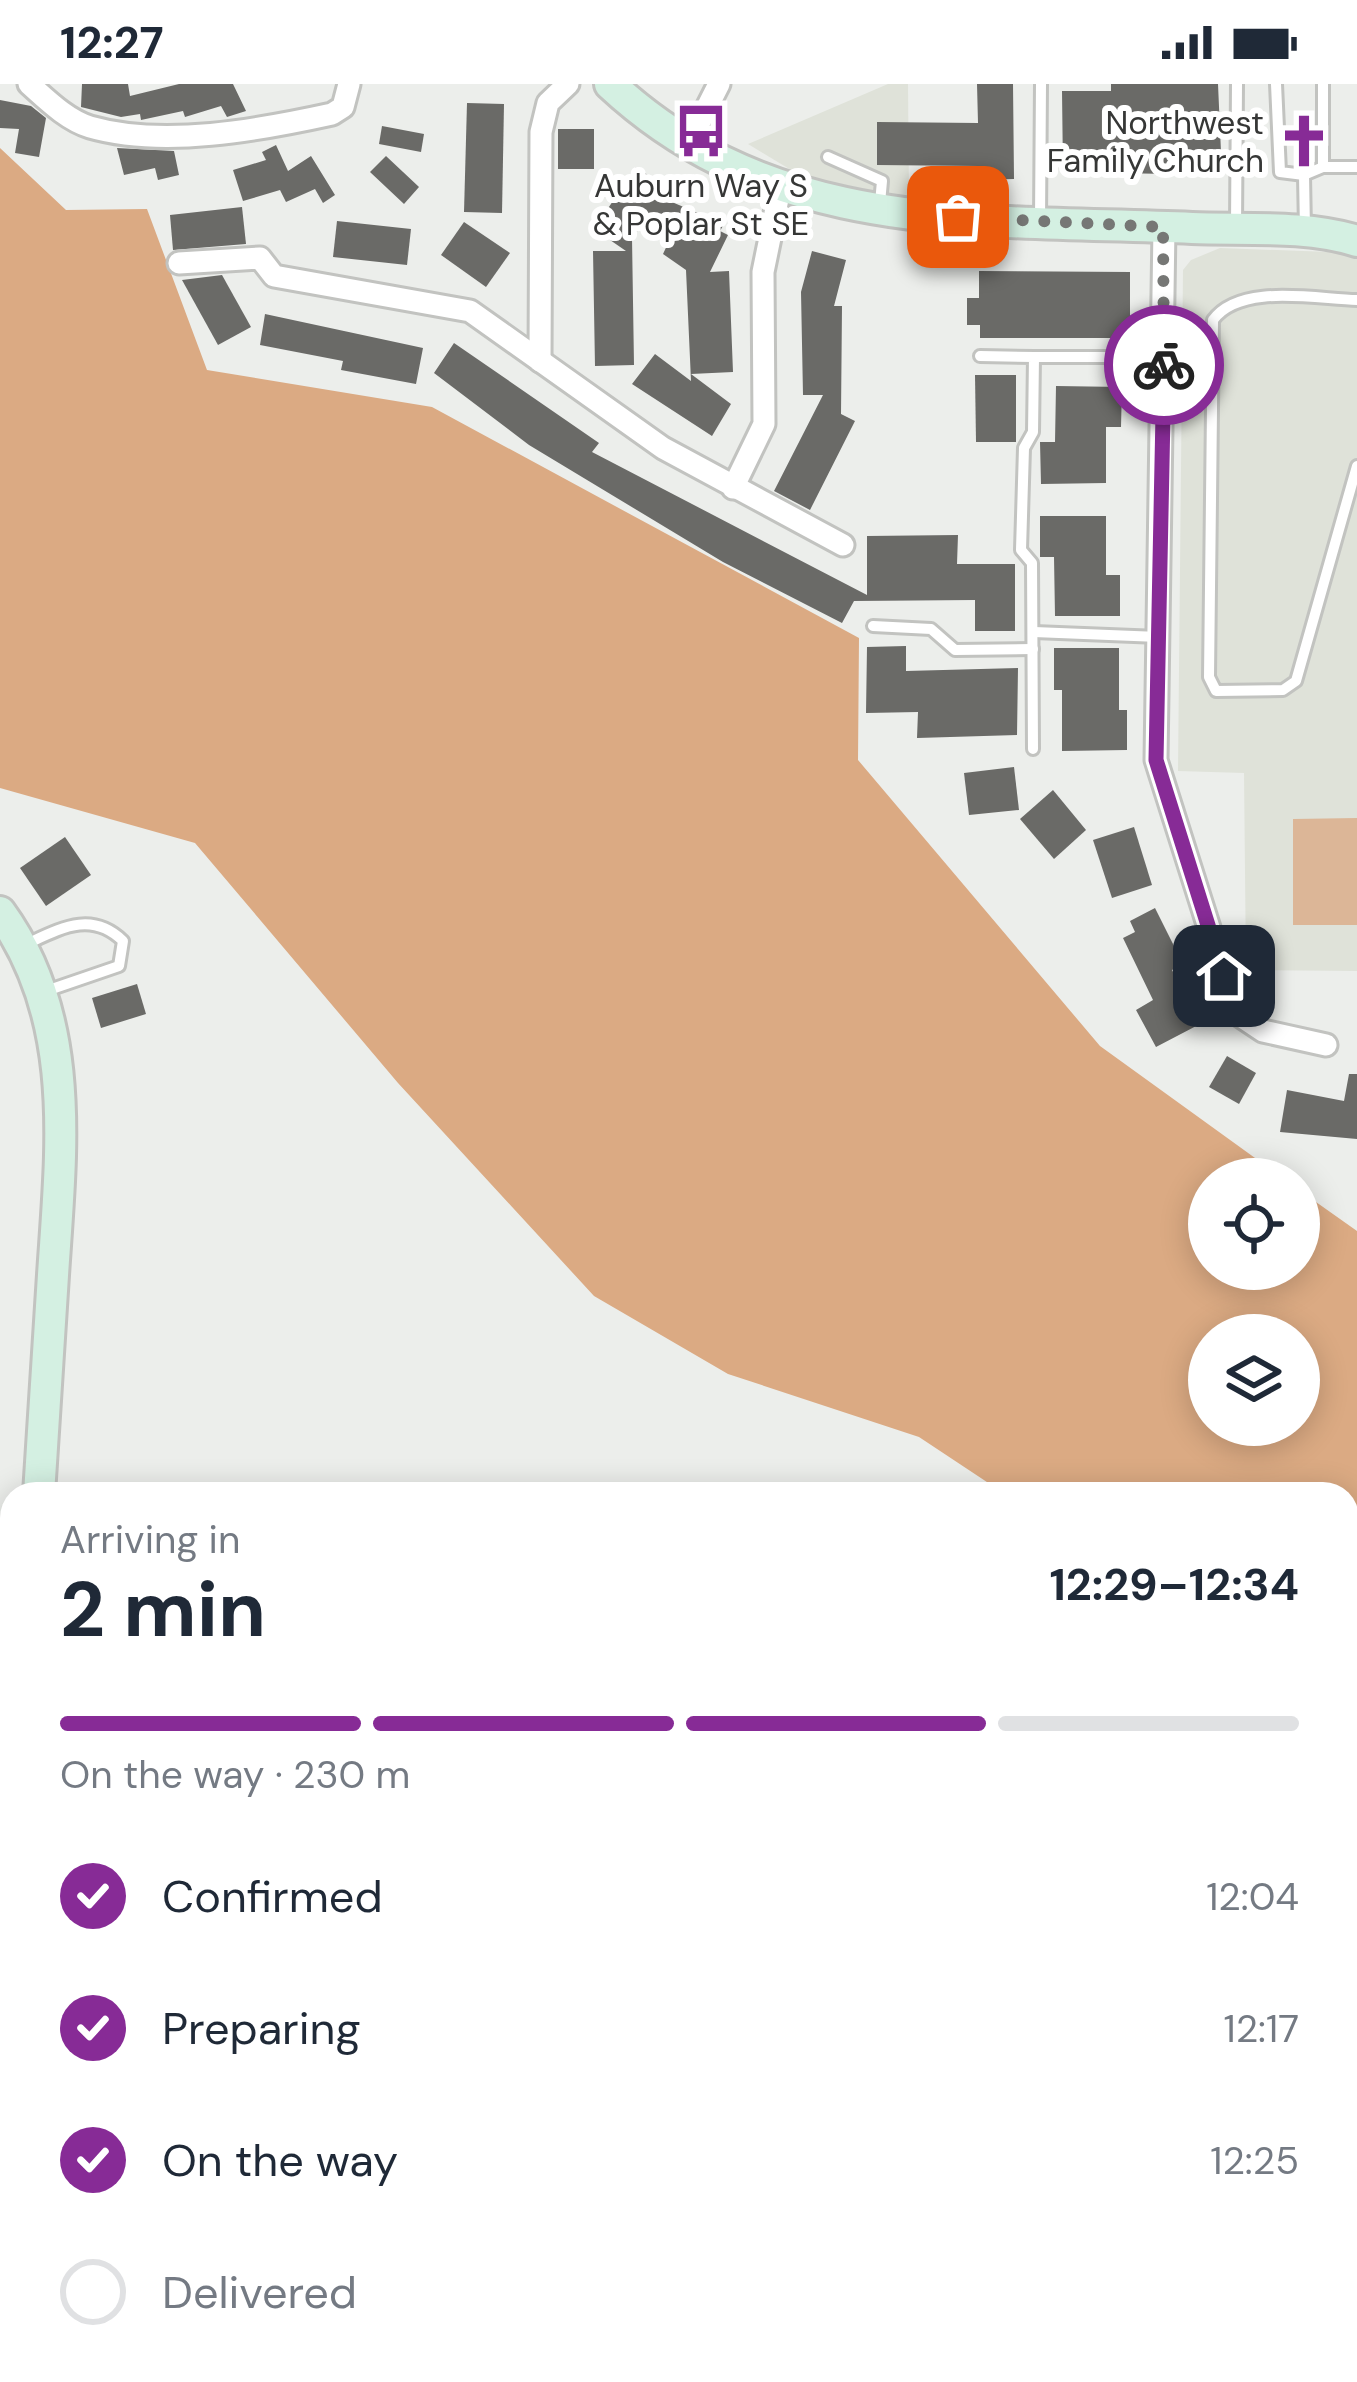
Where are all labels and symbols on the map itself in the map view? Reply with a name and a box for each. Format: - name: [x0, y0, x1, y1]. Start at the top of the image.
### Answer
- place label: Northwest Family Church: [1047, 101, 1264, 182]
- bus stop icon: Auburn Way S & Poplar St SE: [672, 102, 730, 160]
- church icon: Northwest Family Church: [1275, 112, 1333, 170]
- place label: Auburn Way S & Poplar St SE: [593, 164, 809, 245]
- pin: [907, 166, 1009, 268]
- courier: [1104, 305, 1224, 425]
- pin: [1173, 925, 1275, 1027]

